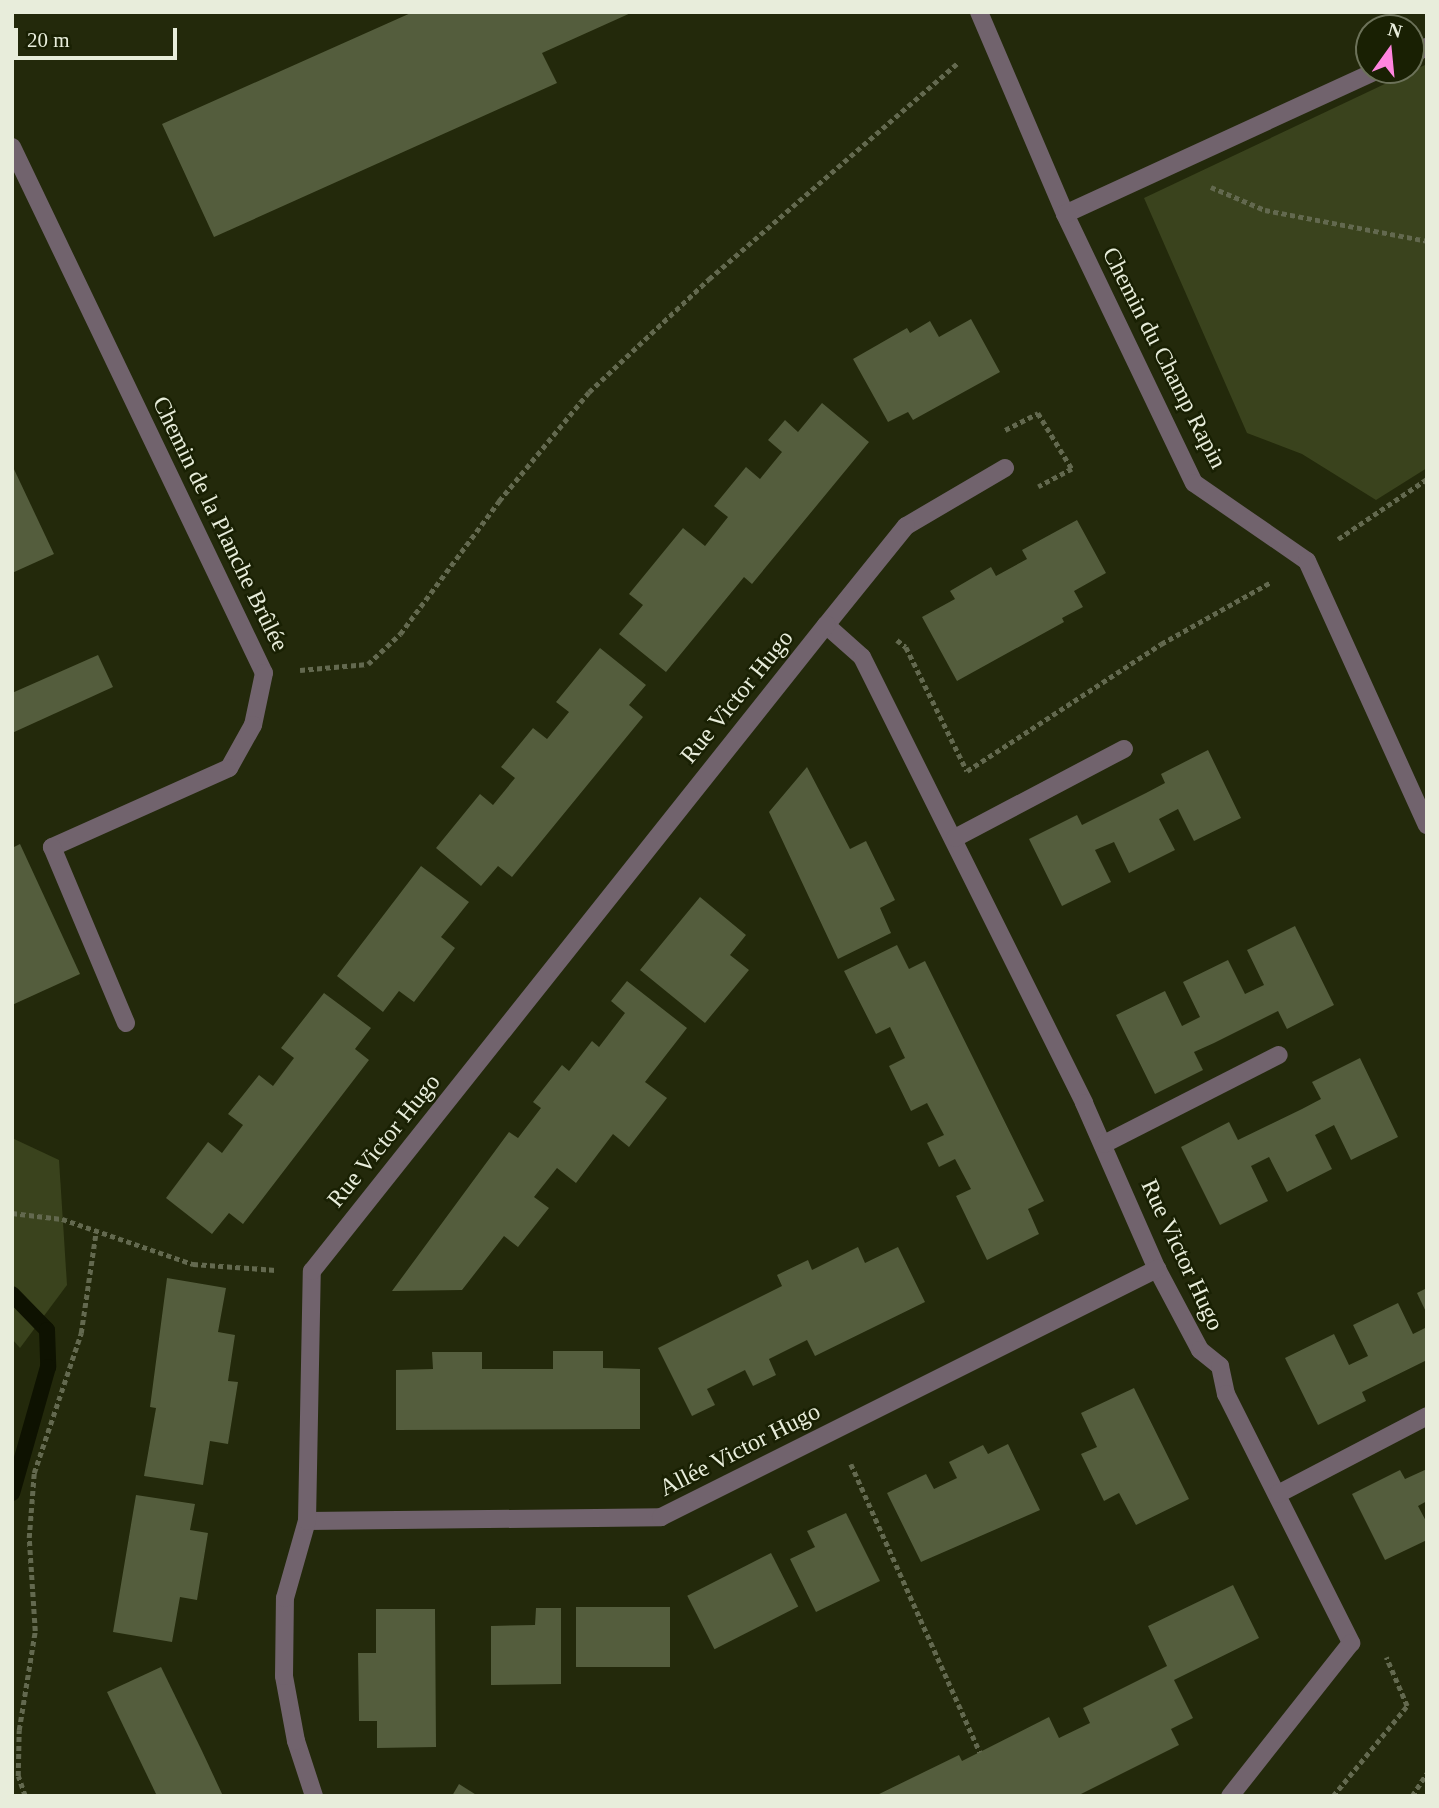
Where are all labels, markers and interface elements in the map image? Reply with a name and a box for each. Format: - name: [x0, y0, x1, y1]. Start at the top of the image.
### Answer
- scale bar: [18, 14, 180, 58]
- north arrow: [1355, 14, 1425, 84]
- text: N: [1386, 18, 1404, 42]
- text: 20 m: [27, 28, 70, 52]
- street label: Chemin du Champ Rapin: [1096, 242, 1232, 474]
- street label: Chemin de la Planche Brûlée: [146, 392, 294, 656]
- street label: Rue Victor Hugo: [674, 624, 800, 770]
- street label: Rue Victor Hugo: [321, 1068, 447, 1214]
- street label: Rue Victor Hugo: [1134, 1175, 1230, 1335]
- street label: Allée Victor Hugo: [655, 1397, 825, 1503]

